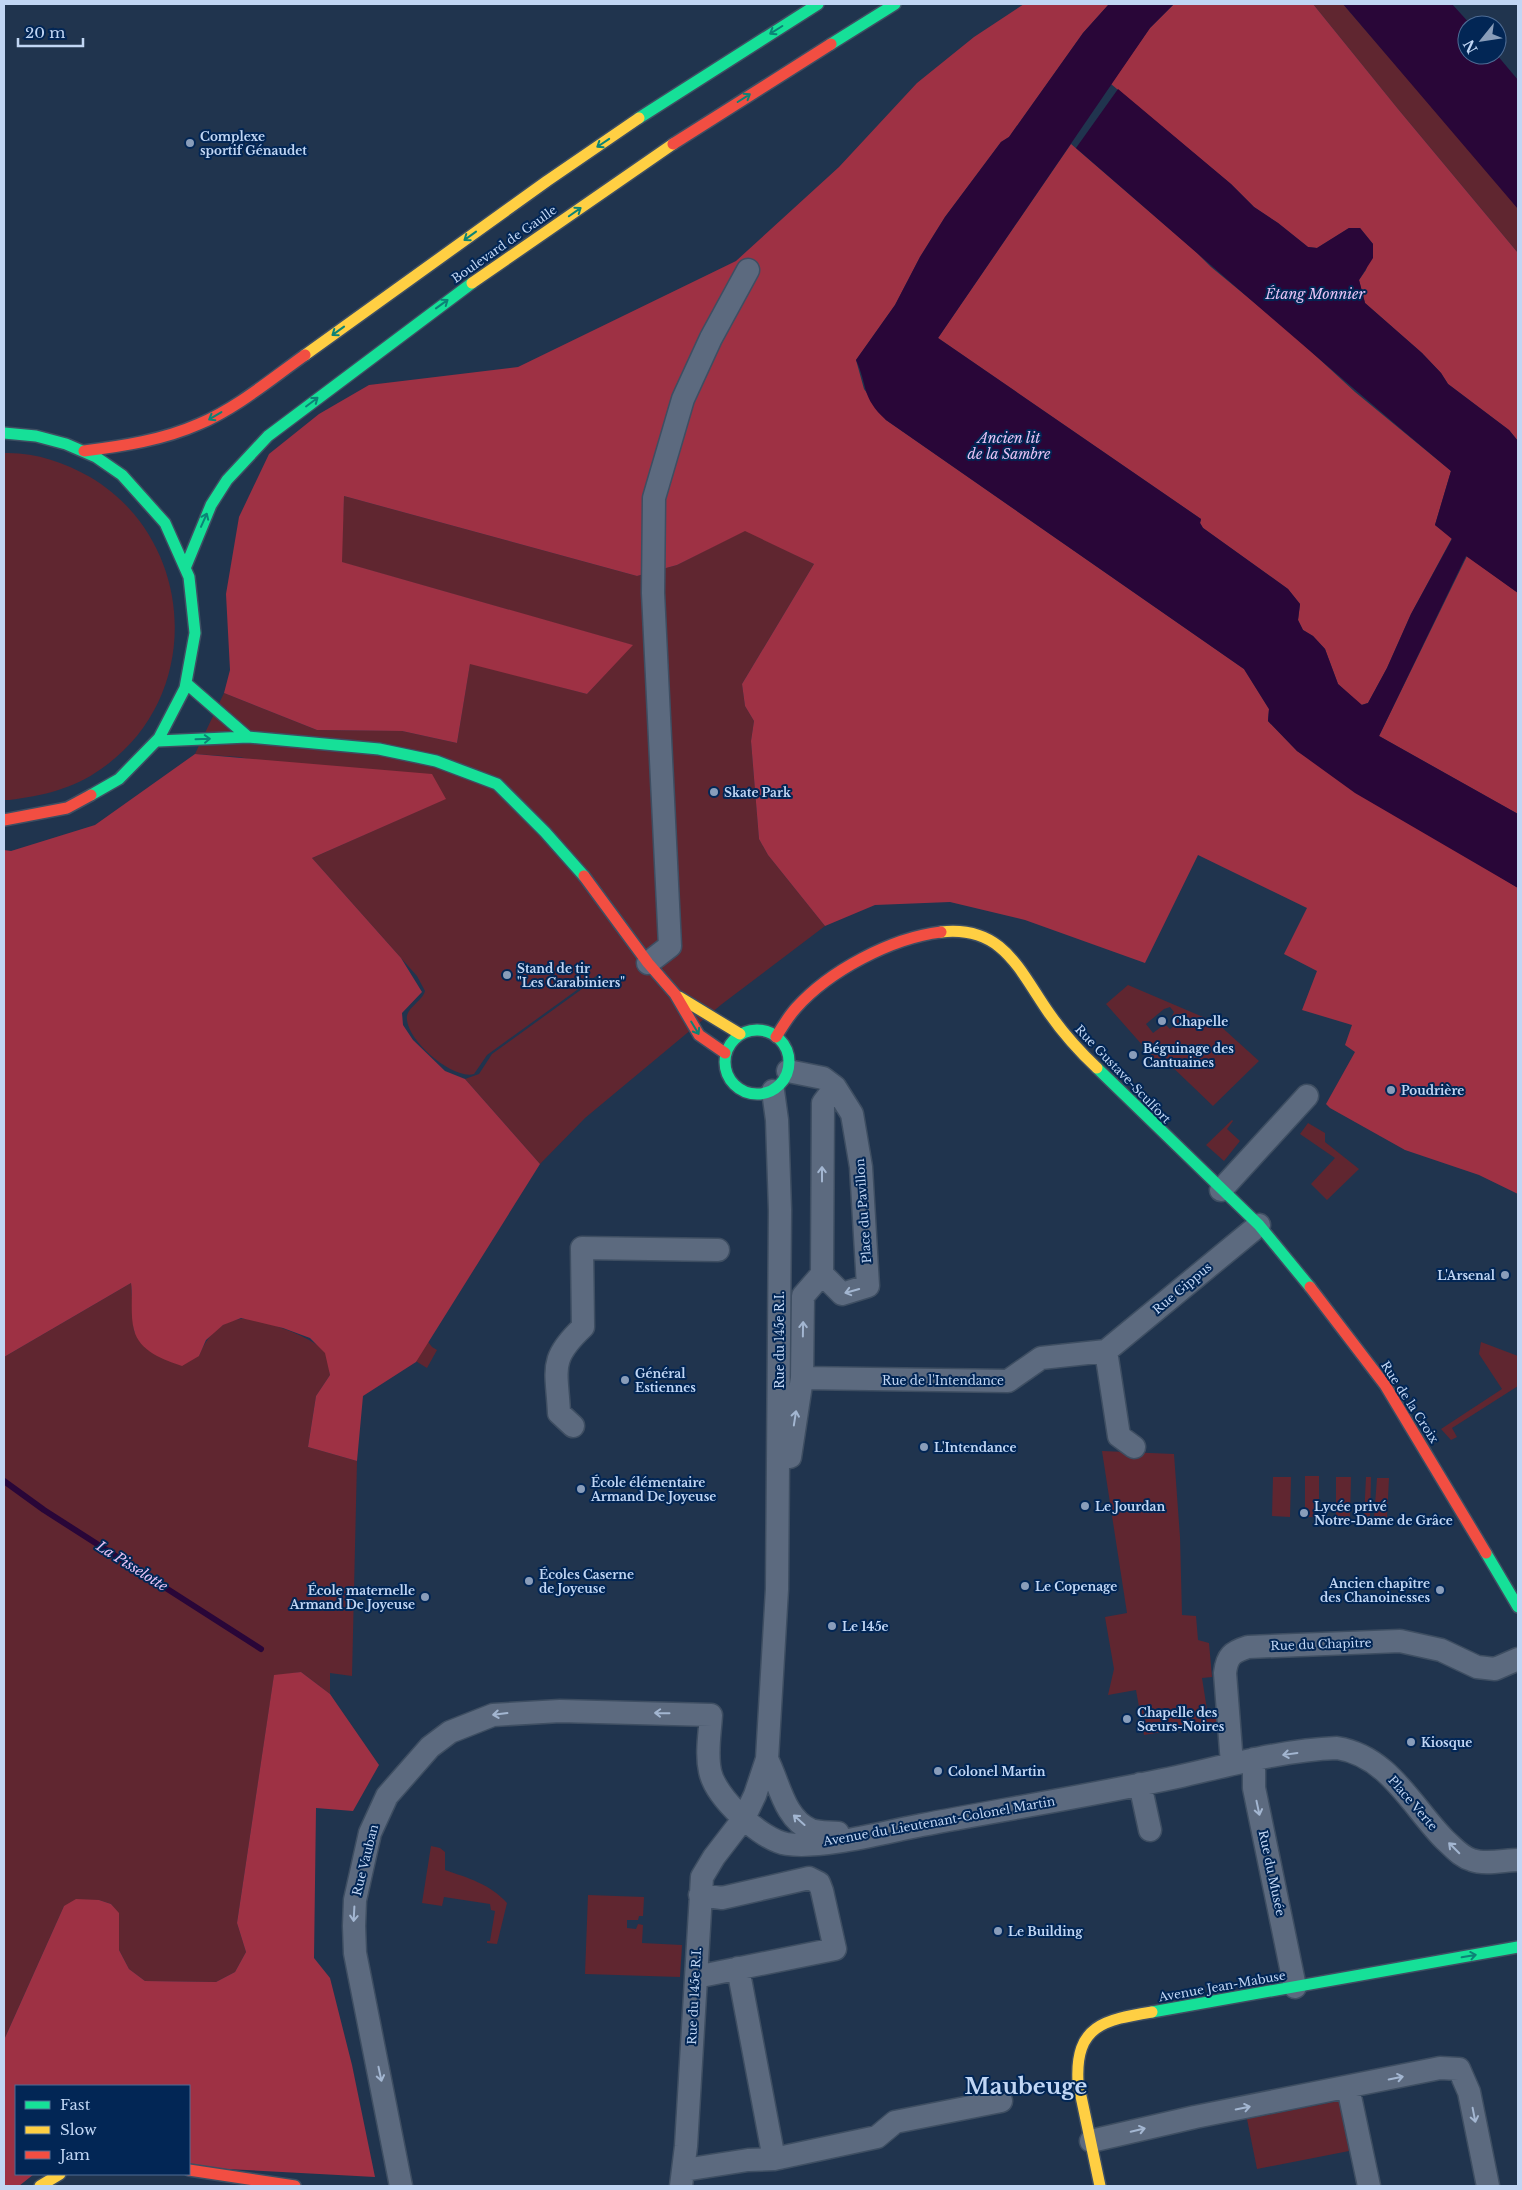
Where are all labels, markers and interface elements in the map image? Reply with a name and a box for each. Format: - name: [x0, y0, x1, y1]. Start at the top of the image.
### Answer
- scale bar: [18, 15, 82, 47]
- north arrow: [1457, 15, 1507, 65]
- text: 20 m: [25, 23, 65, 42]
- one-way arrow: [770, 25, 784, 35]
- text: N: [1460, 36, 1482, 57]
- one-way arrow: [736, 93, 750, 103]
- place label: Complexe sportif Génaudet: [200, 129, 307, 158]
- marker: Complexe sportif Génaudet: [184, 137, 196, 149]
- one-way arrow: [596, 138, 610, 148]
- street label: Boulevard de Gaulle: [449, 202, 560, 286]
- one-way arrow: [568, 207, 582, 217]
- one-way arrow: [463, 231, 477, 241]
- water label: Étang Monnier: [1264, 285, 1365, 303]
- one-way arrow: [435, 299, 448, 310]
- one-way arrow: [331, 326, 345, 336]
- one-way arrow: [305, 397, 318, 408]
- one-way arrow: [208, 411, 222, 421]
- water label: Ancien lit de la Sambre: [968, 429, 1051, 463]
- one-way arrow: [199, 513, 209, 528]
- one-way arrow: [195, 734, 211, 743]
- place label: Skate Park: [724, 785, 792, 800]
- marker: Skate Park: [708, 786, 720, 798]
- place label: Stand de tir "Les Carabiniers": [517, 961, 625, 990]
- marker: Stand de tir "Les Carabiniers": [501, 969, 513, 981]
- place label: Chapelle: [1172, 1014, 1228, 1029]
- marker: Chapelle: [1156, 1015, 1168, 1027]
- one-way arrow: [691, 1021, 701, 1035]
- street label: Rue Gustave-Sculfort: [1072, 1022, 1174, 1127]
- place label: Béguinage des Cantuaines: [1143, 1041, 1234, 1070]
- marker: Béguinage des Cantuaines: [1127, 1049, 1139, 1061]
- place label: Poudrière: [1401, 1083, 1464, 1098]
- marker: Poudrière: [1385, 1084, 1397, 1096]
- street label: Place du Pavillon: [852, 1158, 874, 1264]
- one-way arrow: [817, 1166, 827, 1182]
- street label: Rue Gippus: [1150, 1259, 1214, 1317]
- place label: L'Arsenal: [1437, 1268, 1496, 1283]
- marker: L'Arsenal: [1499, 1269, 1511, 1281]
- one-way arrow: [844, 1286, 860, 1296]
- street label: Rue du 145e R.I.: [772, 1291, 787, 1389]
- one-way arrow: [798, 1322, 807, 1338]
- street label: Rue de la Croix: [1378, 1358, 1442, 1446]
- place label: Général Estiennes: [635, 1366, 696, 1395]
- street label: Rue de l'Intendance: [882, 1373, 1004, 1388]
- marker: Général Estiennes: [619, 1374, 631, 1386]
- one-way arrow: [791, 1411, 801, 1427]
- place label: L'Intendance: [934, 1440, 1016, 1455]
- marker: L'Intendance: [918, 1441, 930, 1453]
- place label: École élémentaire Armand De Joyeuse: [590, 1474, 716, 1504]
- marker: École élémentaire Armand De Joyeuse: [575, 1483, 587, 1495]
- place label: Le Jourdan: [1095, 1499, 1165, 1514]
- place label: Lycée privé Notre-Dame de Grâce: [1314, 1499, 1453, 1528]
- marker: Le Jourdan: [1079, 1500, 1091, 1512]
- marker: Lycée privé Notre-Dame de Grâce: [1298, 1507, 1310, 1519]
- water label: La Pisselotte: [92, 1536, 171, 1595]
- place label: Écoles Caserne de Joyeuse: [539, 1566, 634, 1596]
- marker: Écoles Caserne de Joyeuse: [523, 1575, 535, 1587]
- place label: Ancien chapître des Chanoinesses: [1320, 1576, 1430, 1605]
- place label: Le Copenage: [1035, 1579, 1117, 1594]
- marker: Le Copenage: [1019, 1580, 1031, 1592]
- place label: École maternelle Armand De Joyeuse: [289, 1582, 415, 1612]
- marker: Ancien chapître des Chanoinesses: [1434, 1584, 1446, 1596]
- marker: École maternelle Armand De Joyeuse: [419, 1591, 431, 1603]
- place label: Le 145e: [842, 1619, 889, 1634]
- marker: Le 145e: [826, 1620, 838, 1632]
- street label: Rue du Chapitre: [1270, 1635, 1372, 1653]
- place label: Chapelle des Sœurs-Noires: [1137, 1705, 1225, 1734]
- one-way arrow: [492, 1709, 508, 1719]
- one-way arrow: [655, 1709, 671, 1718]
- marker: Chapelle des Sœurs-Noires: [1121, 1713, 1133, 1725]
- place label: Kiosque: [1421, 1735, 1472, 1750]
- marker: Kiosque: [1405, 1736, 1417, 1748]
- one-way arrow: [1282, 1749, 1298, 1759]
- place label: Colonel Martin: [948, 1764, 1046, 1779]
- marker: Colonel Martin: [932, 1765, 944, 1777]
- street label: Place Verte: [1385, 1773, 1441, 1833]
- street label: Avenue du Lieutenant-Colonel Martin: [821, 1793, 1056, 1849]
- one-way arrow: [1254, 1799, 1263, 1815]
- one-way arrow: [793, 1814, 805, 1826]
- street label: Rue Vauban: [349, 1823, 381, 1897]
- street label: Rue du Musée: [1256, 1829, 1288, 1917]
- one-way arrow: [1448, 1842, 1460, 1854]
- one-way arrow: [350, 1906, 359, 1922]
- place label: Le Building: [1008, 1924, 1083, 1939]
- marker: Le Building: [992, 1925, 1004, 1937]
- street label: Rue du 145e R.I.: [684, 1947, 704, 2045]
- one-way arrow: [1461, 1951, 1477, 1961]
- street label: Avenue Jean-Mabuse: [1156, 1967, 1287, 2005]
- one-way arrow: [376, 2066, 385, 2082]
- one-way arrow: [1387, 2072, 1403, 2082]
- district label: Maubeuge: [965, 2073, 1088, 2100]
- legend: [15, 2085, 190, 2175]
- text: Fast: [60, 2095, 91, 2114]
- one-way arrow: [1235, 2102, 1251, 2112]
- one-way arrow: [1469, 2106, 1479, 2122]
- text: Slow: [60, 2120, 97, 2139]
- one-way arrow: [1130, 2125, 1146, 2134]
- text: Jam: [58, 2145, 90, 2164]

